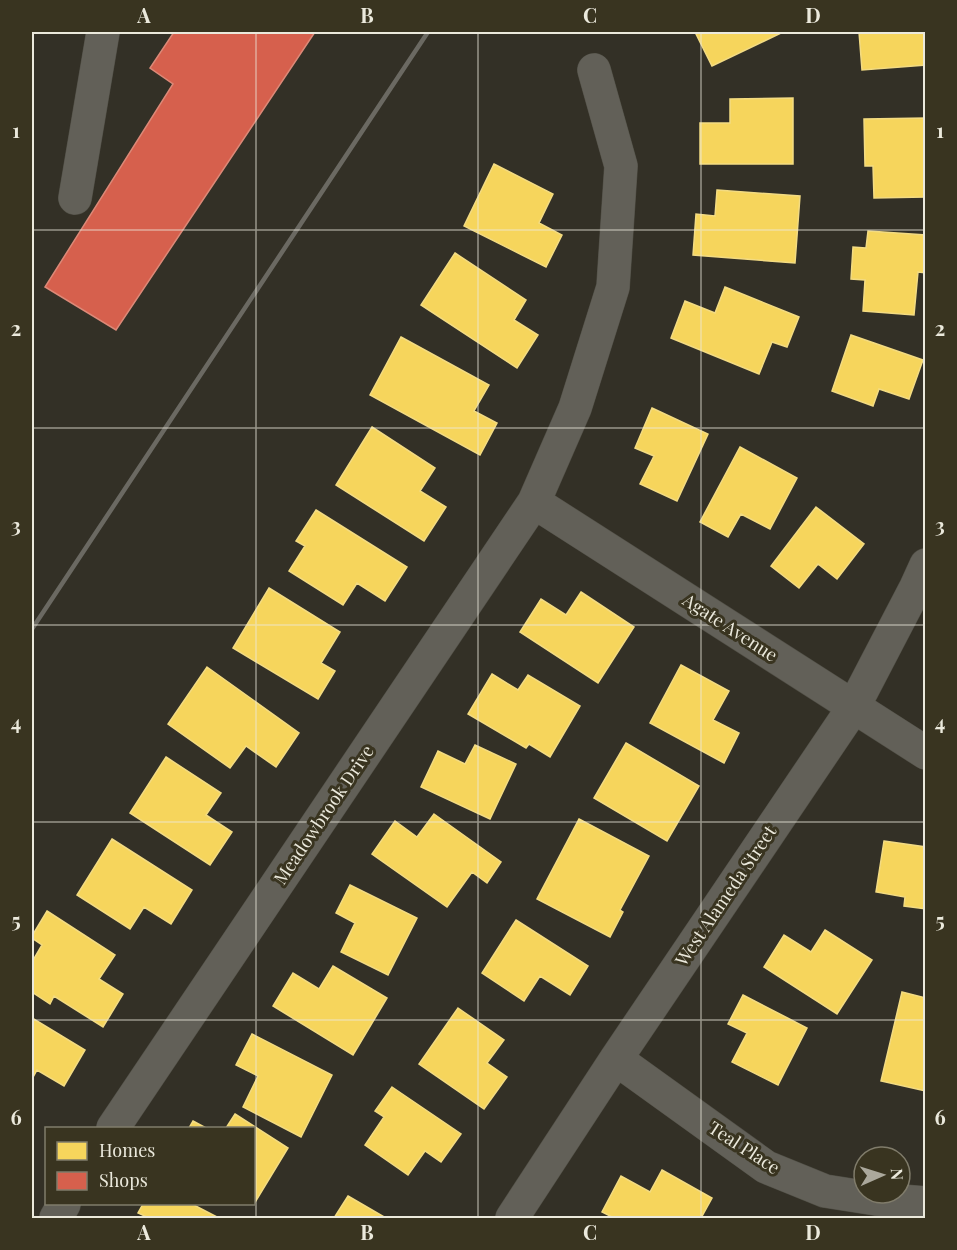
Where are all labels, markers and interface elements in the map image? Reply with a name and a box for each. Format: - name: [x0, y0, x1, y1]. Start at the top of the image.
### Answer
- text: A: [136, 1, 151, 28]
- text: B: [360, 1, 374, 28]
- text: C: [583, 1, 597, 28]
- text: D: [805, 1, 821, 28]
- text: 1: [12, 116, 20, 143]
- text: 1: [936, 116, 944, 143]
- text: 2: [11, 314, 21, 341]
- text: 2: [935, 314, 945, 341]
- text: 3: [11, 511, 21, 538]
- text: 3: [935, 511, 945, 538]
- street label: Agate Avenue: [678, 587, 783, 667]
- text: 4: [11, 708, 21, 735]
- text: 4: [935, 708, 945, 735]
- street label: Meadowbrook Drive: [268, 740, 379, 889]
- street label: West Alameda Street: [669, 820, 782, 971]
- text: 5: [11, 906, 21, 933]
- text: 5: [935, 906, 945, 933]
- text: 6: [10, 1103, 22, 1130]
- text: 6: [934, 1103, 946, 1130]
- street label: Teal Place: [704, 1115, 785, 1179]
- legend: [45, 1127, 255, 1205]
- text: Homes: [99, 1138, 155, 1162]
- north arrow: [852, 1145, 912, 1205]
- text: Shops: [99, 1168, 148, 1192]
- text: N: [887, 1168, 908, 1181]
- text: A: [136, 1218, 151, 1245]
- text: B: [360, 1218, 374, 1245]
- text: C: [583, 1218, 597, 1245]
- text: D: [805, 1218, 821, 1245]

